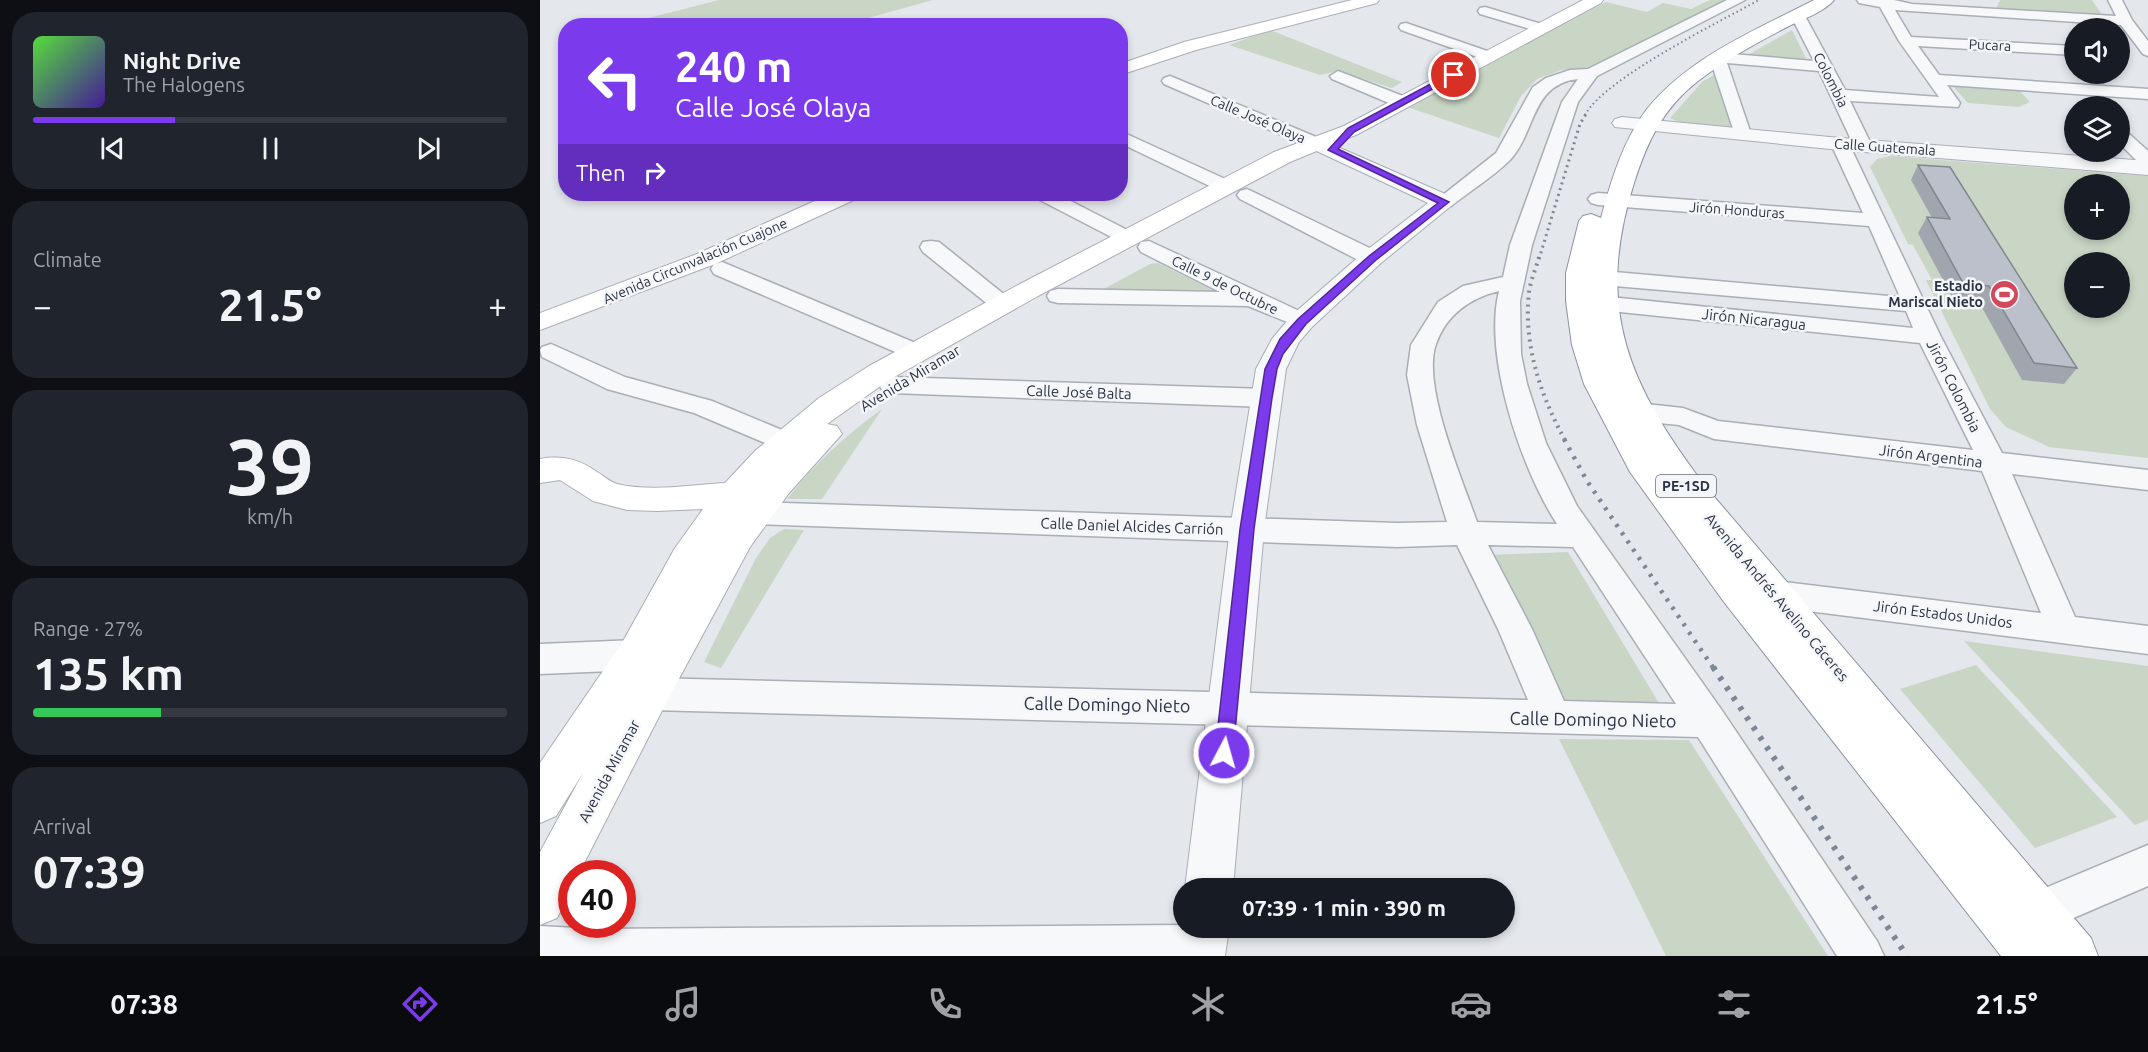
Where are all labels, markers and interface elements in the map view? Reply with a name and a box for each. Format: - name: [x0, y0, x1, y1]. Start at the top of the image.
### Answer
- map controls: [2064, 18, 2130, 318]
- button: sound: [2064, 18, 2130, 84]
- street label: Pucara: [1968, 36, 2012, 54]
- icon: left: [576, 42, 654, 120]
- text: 240 m: [675, 43, 792, 90]
- text: Night Drive: [123, 48, 241, 73]
- pin: [1428, 49, 1479, 100]
- street label: Colombia: [1810, 50, 1852, 110]
- icon: arrive: [1437, 58, 1470, 91]
- text: The Halogens: [123, 73, 245, 96]
- text: Calle José Olaya: [675, 92, 871, 122]
- street label: Calle José Olaya: [1208, 92, 1308, 146]
- button: layers: [2064, 96, 2130, 162]
- icon: previous: [96, 132, 129, 165]
- icon: pause: [254, 132, 287, 165]
- icon: next: [412, 132, 445, 165]
- street label: Calle Guatemala: [1834, 135, 1936, 159]
- icon: right: [638, 156, 671, 189]
- text: Then: [576, 160, 626, 185]
- button: +: [2064, 174, 2130, 240]
- street label: Jirón Honduras: [1689, 199, 1785, 221]
- street label: Avenida Circunvalación Cuajone: [601, 215, 789, 307]
- text: Climate: [33, 248, 102, 271]
- street label: Calle 9 de Octubre: [1169, 252, 1281, 318]
- button: −: [2064, 252, 2130, 318]
- place label: Estadio Mariscal Nieto: [1888, 278, 1983, 310]
- sports icon: Estadio Mariscal Nieto: [1988, 278, 2020, 310]
- text: 21.5°: [218, 279, 322, 330]
- text: −: [33, 287, 52, 324]
- text: +: [488, 287, 507, 324]
- street label: Jirón Nicaragua: [1701, 305, 1807, 333]
- street label: Jirón Colombia: [1923, 337, 1985, 435]
- street label: Avenida Miramar: [857, 341, 963, 415]
- street label: Calle José Balta: [1026, 382, 1132, 402]
- text: 39: [226, 422, 314, 510]
- street label: Jirón Argentina: [1878, 441, 1984, 471]
- road number: PE-1SD: [1656, 475, 1716, 497]
- text: km/h: [247, 505, 293, 528]
- street label: Avenida Andrés Avelino Cáceres: [1702, 509, 1852, 685]
- street label: Calle Daniel Alcides Carrión: [1040, 514, 1224, 538]
- street label: Jirón Estados Unidos: [1872, 597, 2014, 631]
- text: Range · 27%: [33, 617, 143, 640]
- text: 135 km: [33, 648, 184, 699]
- street label: Calle Domingo Nieto: [1023, 693, 1191, 715]
- street label: Calle Domingo Nieto: [1509, 708, 1677, 730]
- street label: Avenida Miramar: [575, 717, 643, 825]
- position arrow: [1192, 721, 1256, 785]
- text: Arrival: [33, 815, 91, 838]
- text: 07:39: [33, 846, 146, 897]
- speed limit sign: 40: [558, 860, 636, 938]
- text: 07:39 · 1 min · 390 m: [1242, 895, 1446, 920]
- icon: directions: [399, 983, 441, 1025]
- icon: music: [662, 983, 704, 1025]
- icon: phone: [924, 983, 966, 1025]
- icon: climate: [1187, 983, 1229, 1025]
- icon: car: [1450, 983, 1492, 1025]
- icon: filters: [1713, 983, 1755, 1025]
- text: 07:38: [110, 989, 178, 1019]
- text: 21.5°: [1976, 989, 2038, 1019]

